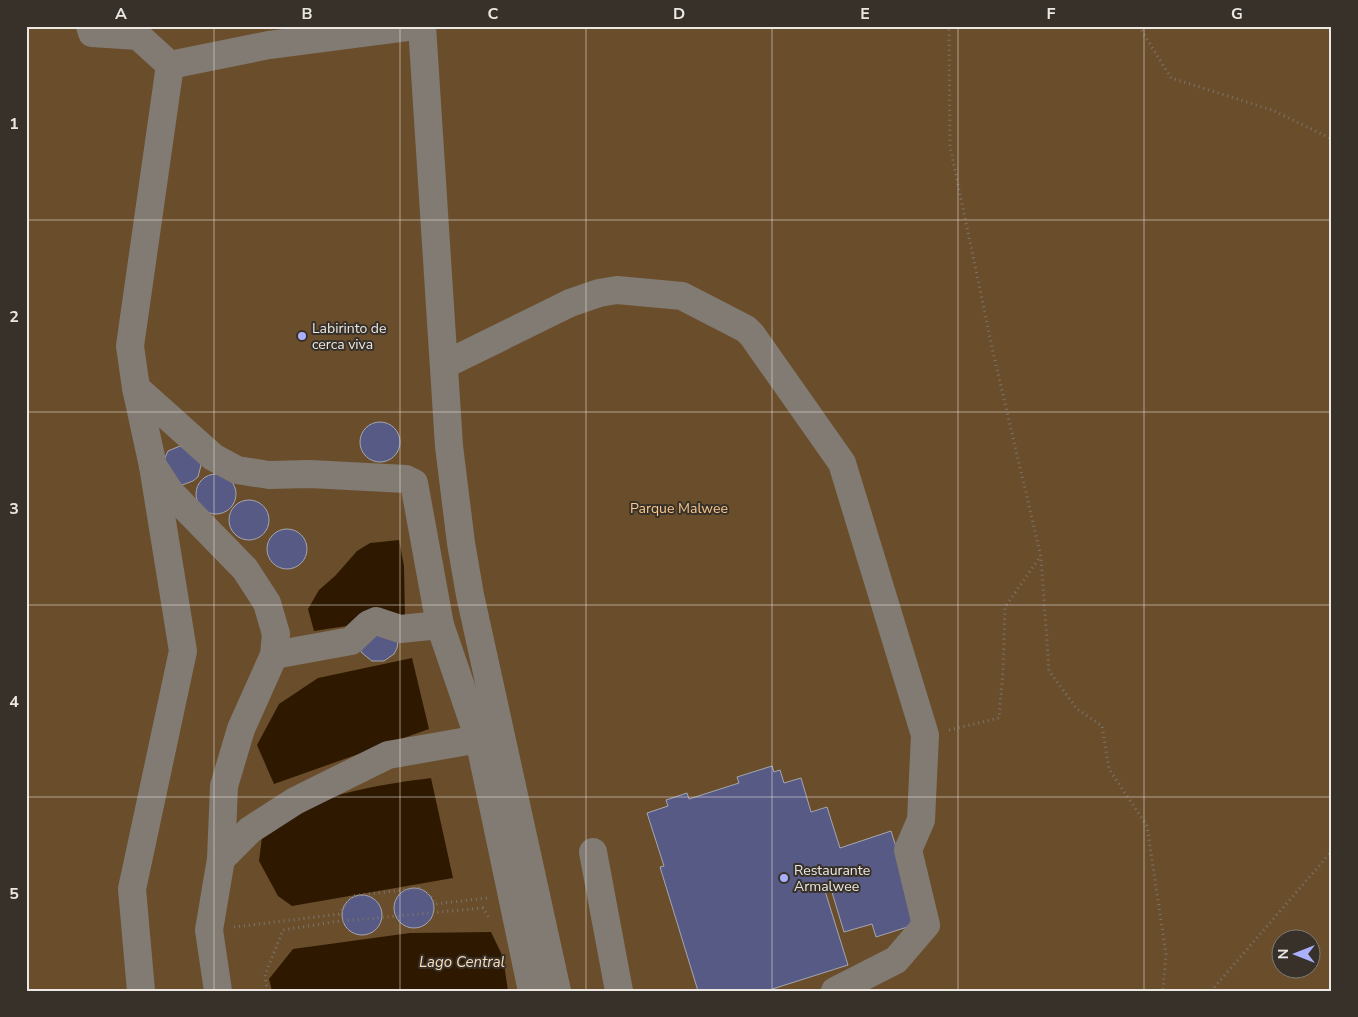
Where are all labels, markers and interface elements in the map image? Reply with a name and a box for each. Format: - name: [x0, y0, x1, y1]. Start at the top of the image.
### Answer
- text: A: [115, 3, 127, 25]
- text: B: [301, 3, 313, 25]
- text: C: [488, 3, 499, 25]
- text: D: [673, 3, 685, 25]
- text: E: [860, 3, 870, 25]
- text: F: [1047, 3, 1056, 25]
- text: G: [1231, 3, 1243, 25]
- text: 1: [9, 113, 19, 135]
- text: 2: [9, 306, 19, 328]
- place label: Labirinto de cerca viva: [312, 319, 386, 354]
- marker: Labirinto de cerca viva: [296, 330, 308, 342]
- text: 3: [9, 498, 19, 520]
- park label: Parque Malwee: [630, 499, 728, 518]
- text: 4: [9, 691, 19, 713]
- place label: Restaurante Armalwee: [794, 861, 870, 896]
- marker: Restaurante Armalwee: [778, 872, 790, 884]
- text: 5: [9, 883, 19, 905]
- north arrow: [1270, 930, 1320, 980]
- text: N: [1274, 949, 1293, 959]
- water label: Lago Central: [419, 952, 505, 972]

